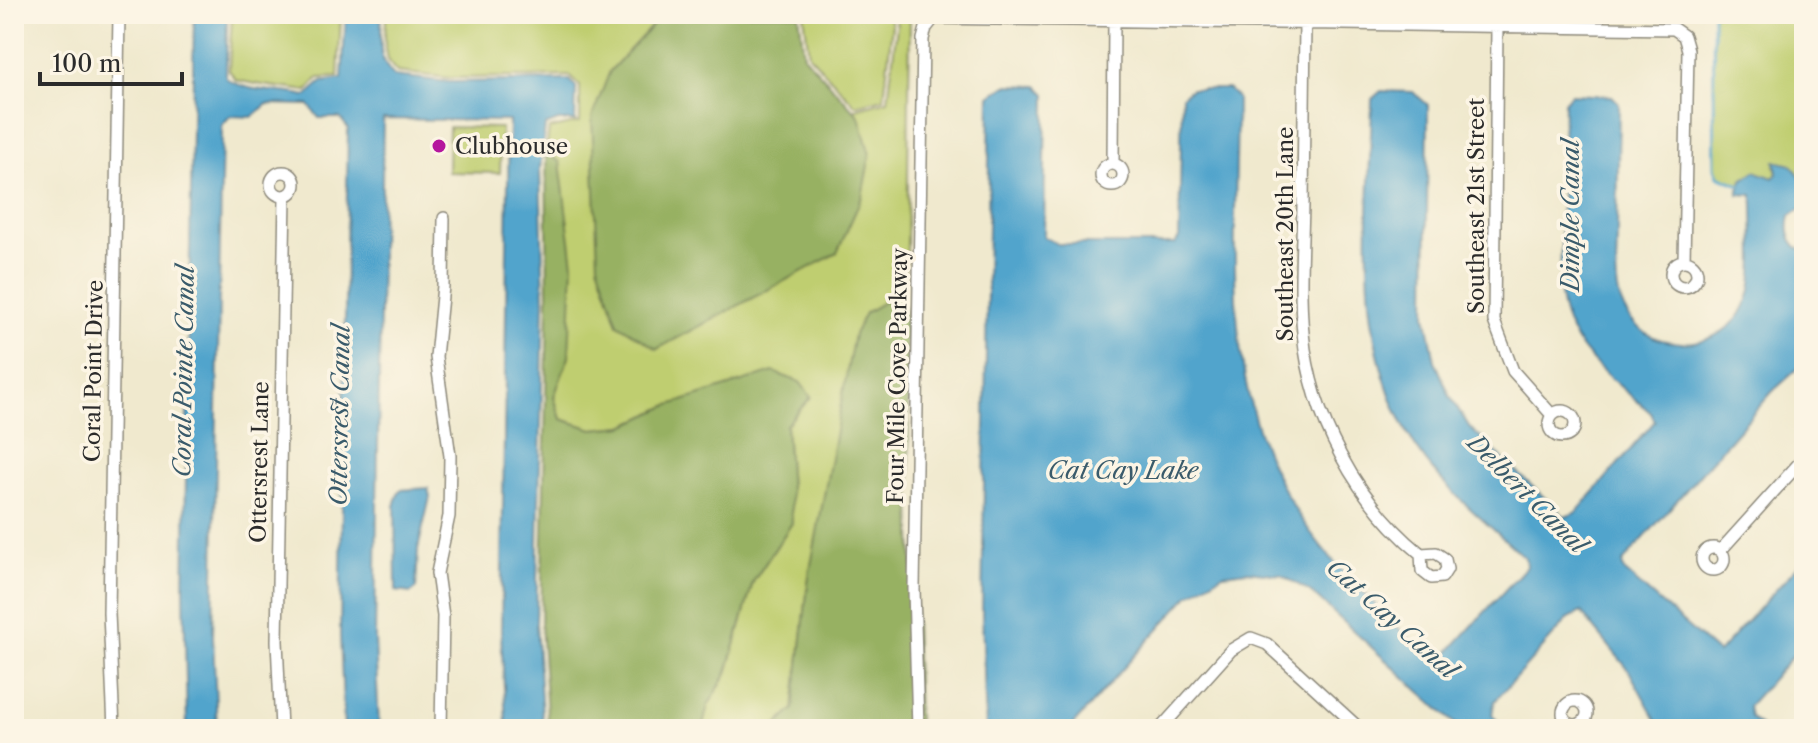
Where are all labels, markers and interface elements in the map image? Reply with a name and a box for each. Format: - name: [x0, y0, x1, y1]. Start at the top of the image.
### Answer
- scale bar: [40, 36, 182, 86]
- text: 100 m: [52, 49, 121, 78]
- street label: Southeast 21st Street: [1463, 98, 1490, 314]
- street label: Southeast 20th Lane: [1272, 127, 1299, 341]
- place label: Clubhouse: [455, 133, 568, 160]
- water label: Dimple Canal: [1556, 136, 1585, 293]
- marker: Clubhouse: [430, 137, 448, 155]
- street label: Four Mile Cove Parkway: [882, 247, 913, 504]
- water label: Coral Pointe Canal: [167, 262, 200, 477]
- street label: Coral Point Drive: [78, 280, 109, 462]
- water label: Ottersrest Canal: [323, 322, 356, 506]
- street label: Ottersrest Lane: [245, 381, 274, 543]
- water label: Delbert Canal: [1460, 427, 1595, 561]
- water label: Cat Cay Lake: [1048, 456, 1200, 485]
- water label: Cat Cay Canal: [1321, 553, 1465, 686]

